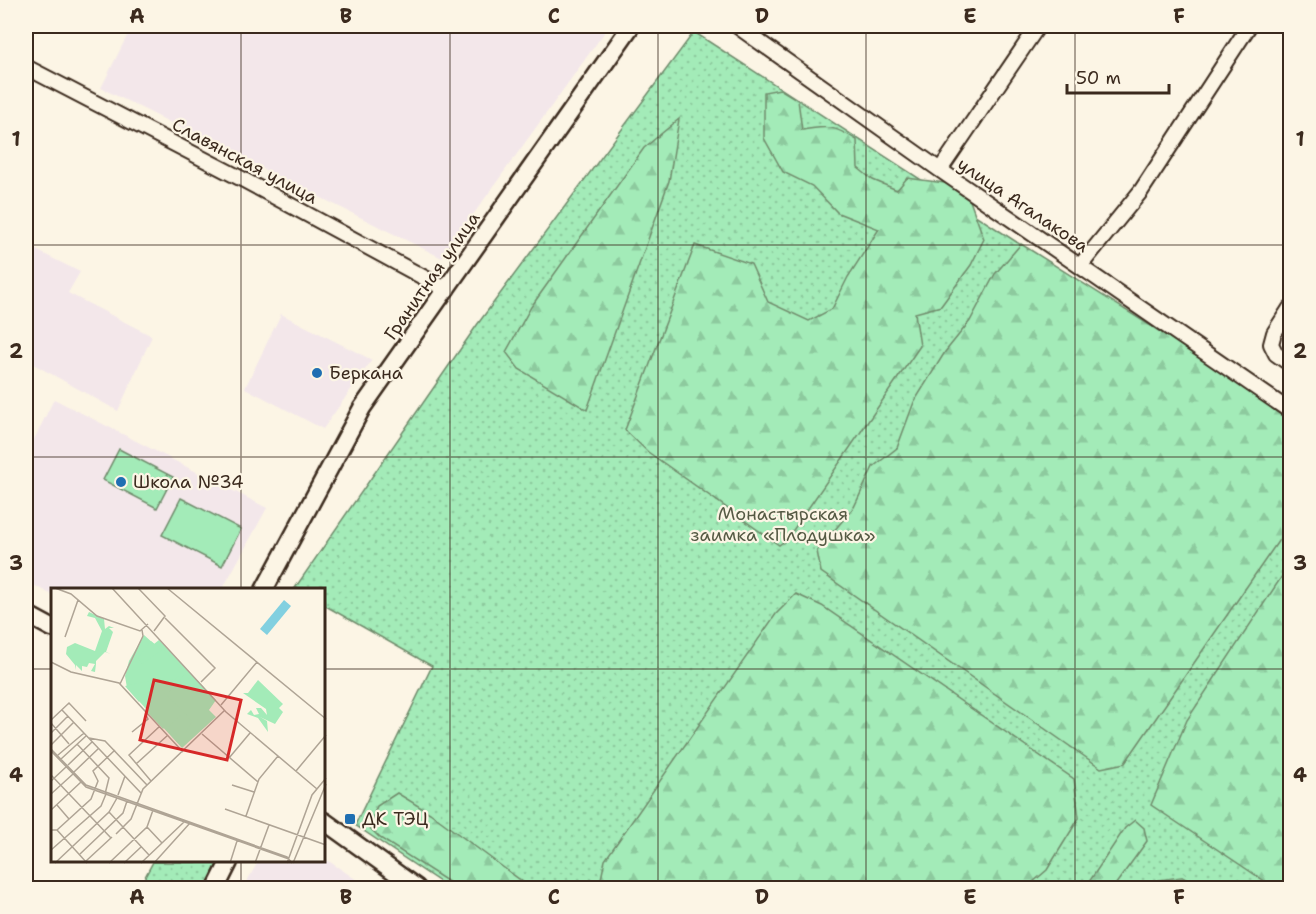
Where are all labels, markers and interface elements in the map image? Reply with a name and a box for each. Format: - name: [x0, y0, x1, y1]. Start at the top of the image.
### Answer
- text: A: [129, 3, 145, 29]
- text: B: [340, 3, 352, 29]
- text: C: [548, 3, 560, 29]
- text: D: [755, 3, 769, 29]
- text: E: [963, 3, 977, 29]
- text: F: [1173, 3, 1185, 29]
- scale bar: [1067, 57, 1169, 95]
- text: 50 m: [1076, 66, 1121, 90]
- street label: Славянская улица: [168, 112, 322, 210]
- text: 1: [11, 126, 21, 152]
- text: 1: [1295, 126, 1305, 152]
- street label: улица Агалакова: [953, 152, 1093, 258]
- street label: Гранитная улица: [379, 207, 485, 345]
- text: 2: [9, 338, 23, 364]
- text: 2: [1293, 338, 1307, 364]
- place label: Беркана: [329, 361, 403, 385]
- marker: Беркана: [310, 366, 324, 380]
- place label: Школа №34: [133, 470, 244, 494]
- marker: Школа №34: [114, 475, 128, 489]
- park label: Монастырская заимка «Плодушка»: [691, 502, 875, 547]
- text: 3: [9, 550, 23, 576]
- text: 3: [1293, 550, 1307, 576]
- inset map: [51, 588, 326, 863]
- text: 4: [9, 762, 23, 788]
- text: 4: [1293, 762, 1307, 788]
- place label: ДК ТЭЦ: [362, 807, 429, 831]
- marker: ДК ТЭЦ: [343, 812, 357, 826]
- text: A: [129, 884, 145, 910]
- text: B: [340, 884, 352, 910]
- text: C: [548, 884, 560, 910]
- text: D: [755, 884, 769, 910]
- text: E: [963, 884, 977, 910]
- text: F: [1173, 884, 1185, 910]

